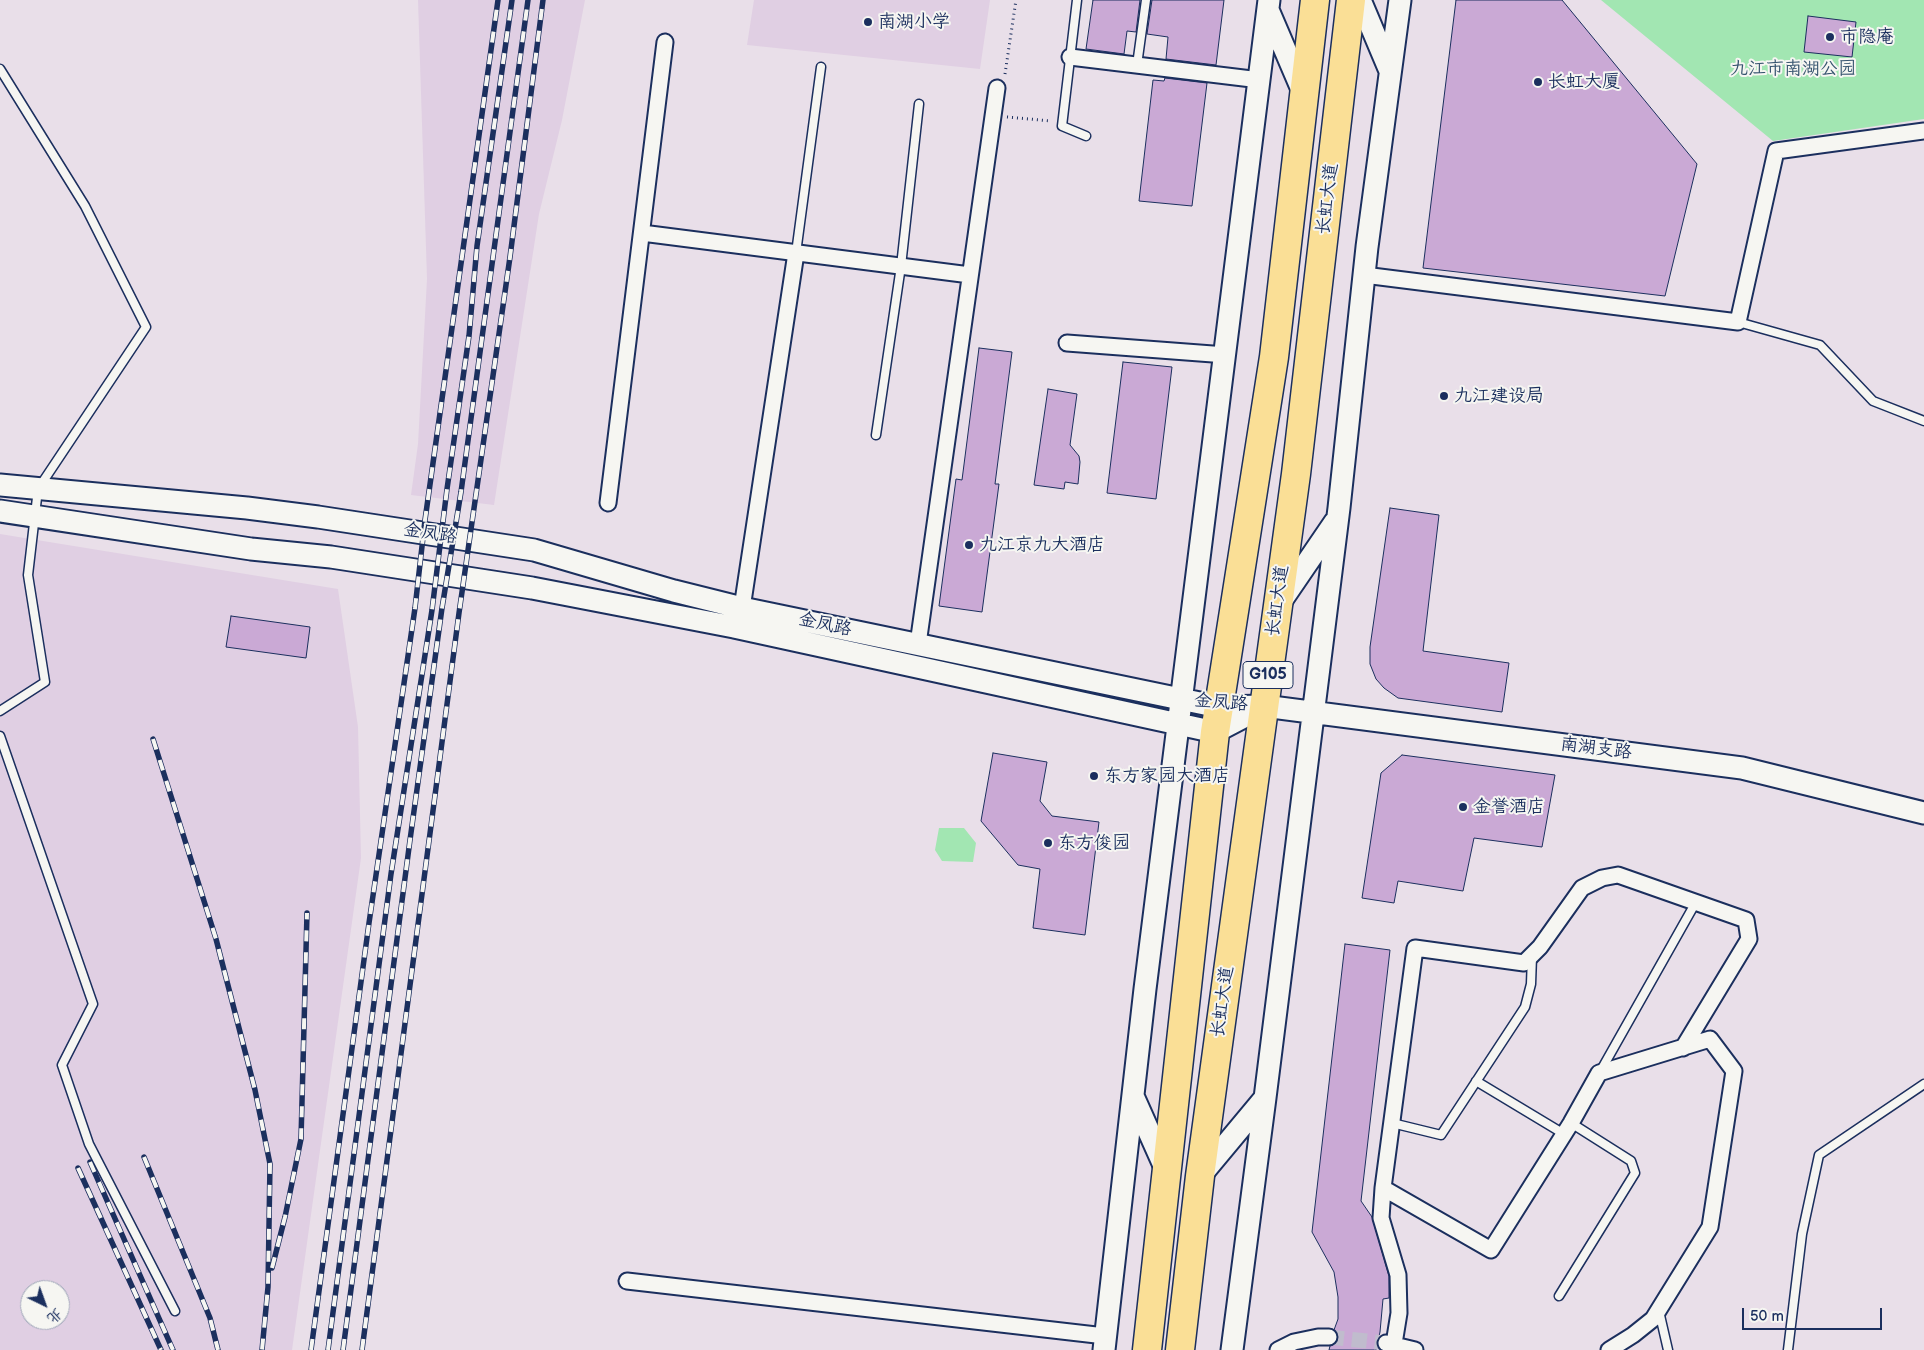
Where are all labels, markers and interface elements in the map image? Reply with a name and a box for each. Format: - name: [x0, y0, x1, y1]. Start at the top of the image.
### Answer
- place label: 南湖小学: [878, 11, 950, 33]
- marker: 南湖小学: [862, 16, 874, 28]
- place label: 市隐庵: [1840, 26, 1894, 48]
- marker: 市隐庵: [1824, 31, 1836, 43]
- park label: 九江市南湖公园: [1730, 58, 1856, 80]
- place label: 长虹大厦: [1548, 71, 1620, 93]
- marker: 长虹大厦: [1532, 76, 1544, 88]
- street label: 长虹大道: [1313, 162, 1343, 236]
- place label: 九江建设局: [1454, 385, 1544, 407]
- marker: 九江建设局: [1438, 390, 1450, 402]
- street label: 金凤路: [402, 519, 458, 549]
- place label: 九江京九大酒店: [979, 534, 1105, 556]
- marker: 九江京九大酒店: [963, 539, 975, 551]
- street label: 长虹大道: [1262, 564, 1294, 638]
- street label: 金凤路: [796, 609, 854, 641]
- road number: G105: [1243, 662, 1293, 688]
- street label: 金凤路: [1193, 690, 1249, 716]
- street label: 南湖支路: [1559, 734, 1633, 764]
- place label: 东方家园大酒店: [1104, 765, 1230, 787]
- marker: 东方家园大酒店: [1088, 770, 1100, 782]
- place label: 金誉酒店: [1473, 796, 1545, 818]
- marker: 金誉酒店: [1457, 801, 1469, 813]
- place label: 东方俊园: [1058, 832, 1130, 854]
- marker: 东方俊园: [1042, 837, 1054, 849]
- street label: 长虹大道: [1207, 965, 1239, 1039]
- north arrow: [20, 1280, 70, 1330]
- scale bar: [1744, 1298, 1884, 1330]
- text: 北: [44, 1305, 66, 1327]
- text: 50 m: [1750, 1307, 1784, 1326]

